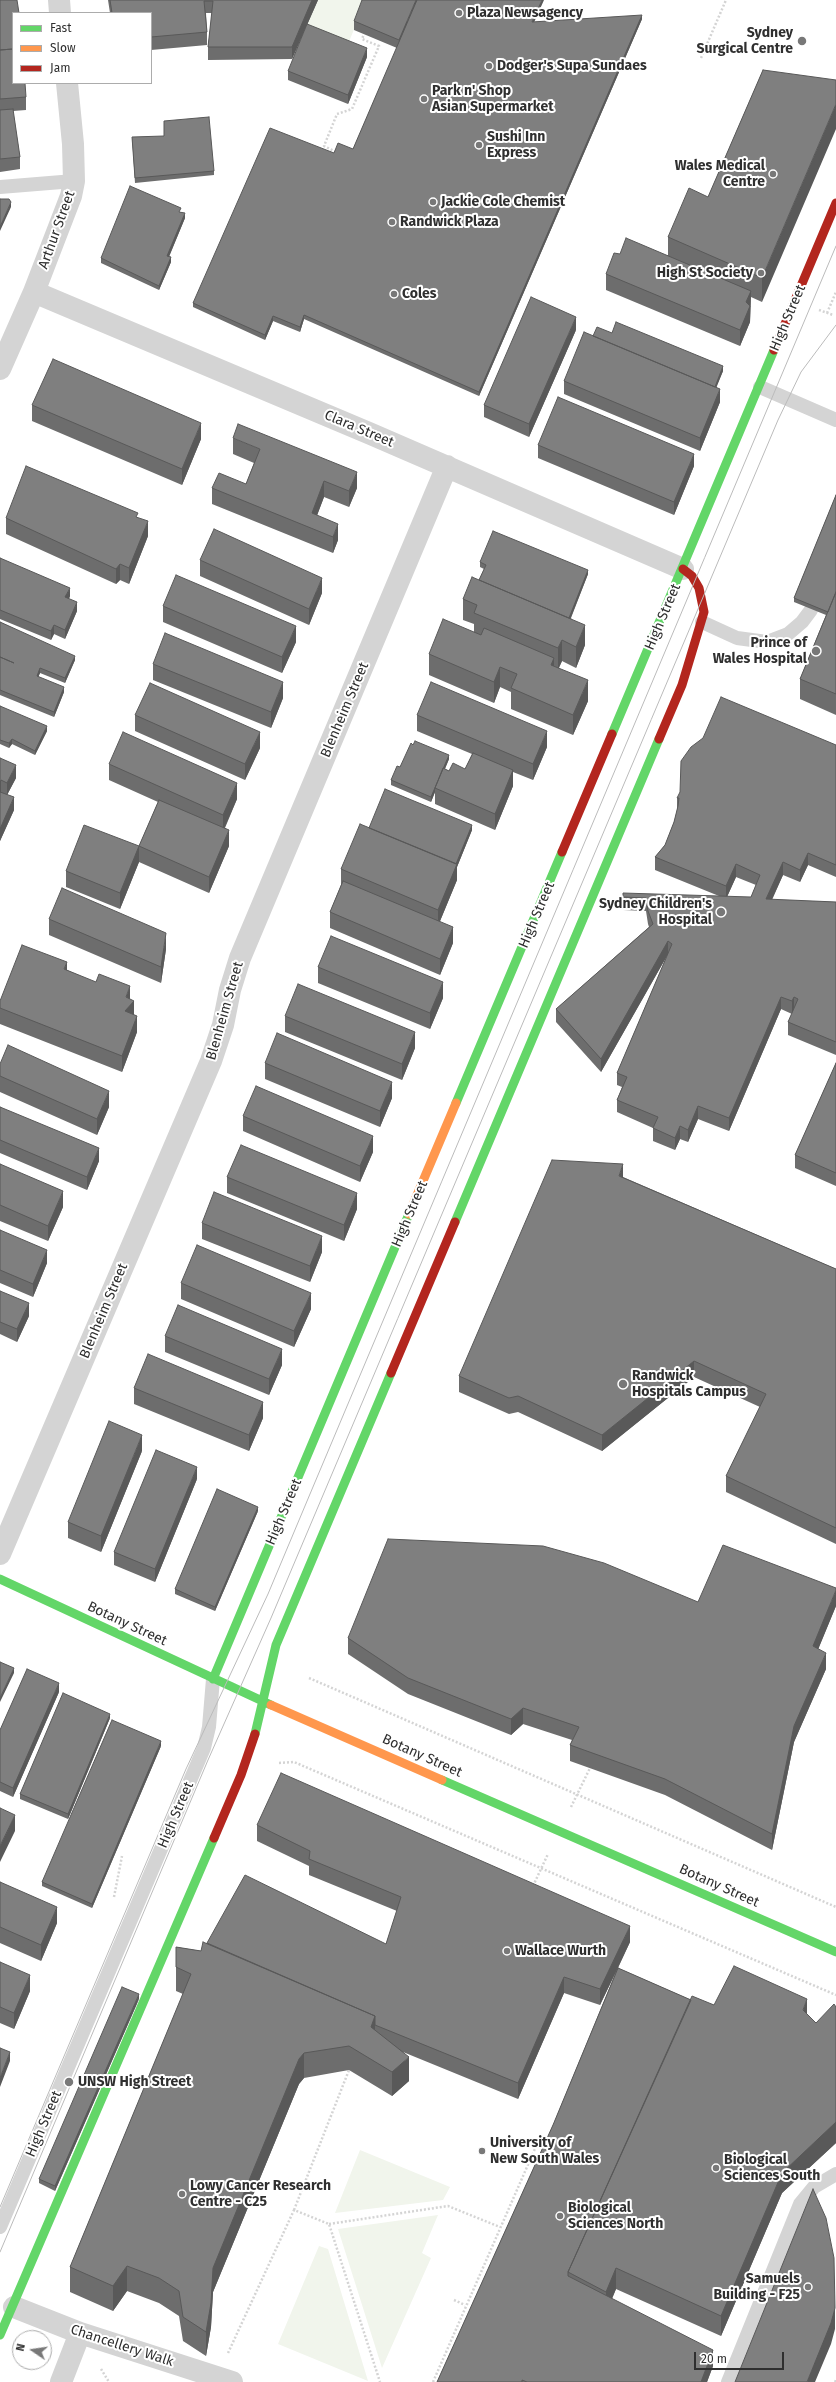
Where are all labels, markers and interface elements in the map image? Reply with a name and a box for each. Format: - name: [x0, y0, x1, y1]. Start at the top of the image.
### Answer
- place label: Plaza Newsagency: [467, 5, 583, 21]
- marker: Plaza Newsagency: [454, 8, 464, 18]
- legend: [12, 12, 152, 84]
- text: Fast: [50, 21, 72, 35]
- place label: Sydney Surgical Centre: [696, 25, 793, 58]
- marker: Sydney Surgical Centre: [796, 35, 808, 47]
- text: Slow: [50, 41, 76, 55]
- place label: Dodger's Supa Sundaes: [497, 58, 647, 74]
- text: Jam: [50, 61, 70, 75]
- marker: Dodger's Supa Sundaes: [484, 61, 494, 71]
- place label: Park n' Shop Asian Supermarket: [432, 83, 554, 116]
- marker: Park n' Shop Asian Supermarket: [419, 94, 429, 104]
- place label: Sushi Inn Express: [487, 129, 545, 162]
- marker: Sushi Inn Express: [474, 140, 484, 150]
- place label: Wales Medical Centre: [675, 158, 765, 190]
- marker: Wales Medical Centre: [768, 169, 778, 179]
- street label: Arthur Street: [35, 189, 79, 271]
- place label: Jackie Cole Chemist: [441, 194, 565, 210]
- marker: Jackie Cole Chemist: [428, 197, 438, 207]
- place label: Randwick Plaza: [400, 214, 499, 230]
- marker: Randwick Plaza: [387, 217, 397, 227]
- place label: High St Society: [657, 265, 753, 281]
- marker: High St Society: [756, 268, 766, 278]
- street label: High Street: [766, 282, 810, 354]
- place label: Coles: [402, 286, 437, 302]
- marker: Coles: [389, 289, 399, 299]
- street label: Clara Street: [322, 407, 396, 451]
- street label: High Street: [641, 581, 685, 653]
- place label: Prince of Wales Hospital: [713, 635, 807, 668]
- marker: Prince of Wales Hospital: [810, 645, 822, 657]
- street label: Blenheim Street: [317, 660, 373, 760]
- street label: High Street: [515, 879, 559, 951]
- place label: Sydney Children's Hospital: [599, 896, 712, 928]
- marker: Sydney Children's Hospital: [715, 906, 727, 918]
- street label: Blenheim Street: [203, 960, 247, 1062]
- street label: High Street: [388, 1178, 432, 1250]
- street label: Blenheim Street: [76, 1261, 132, 1361]
- place label: Randwick Hospitals Campus: [632, 1368, 746, 1400]
- marker: Randwick Hospitals Campus: [617, 1378, 629, 1390]
- street label: High Street: [262, 1476, 306, 1548]
- street label: Botany Street: [85, 1598, 169, 1650]
- street label: Botany Street: [379, 1731, 465, 1781]
- street label: High Street: [154, 1779, 198, 1851]
- street label: Botany Street: [676, 1861, 762, 1911]
- place label: Wallace Wurth: [515, 1943, 606, 1959]
- marker: Wallace Wurth: [502, 1946, 512, 1956]
- place label: UNSW High Street: [78, 2074, 191, 2090]
- marker: UNSW High Street: [63, 2076, 75, 2088]
- street label: High Street: [22, 2088, 66, 2160]
- place label: University of New South Wales: [490, 2135, 599, 2168]
- marker: University of New South Wales: [477, 2146, 487, 2156]
- place label: Biological Sciences South: [724, 2152, 820, 2184]
- marker: Biological Sciences South: [711, 2163, 721, 2173]
- place label: Lowy Cancer Research Centre - C25: [190, 2178, 331, 2210]
- marker: Lowy Cancer Research Centre - C25: [177, 2189, 187, 2199]
- place label: Biological Sciences North: [568, 2200, 663, 2232]
- marker: Biological Sciences North: [555, 2211, 565, 2221]
- place label: Samuels Building - F25: [713, 2271, 800, 2304]
- marker: Samuels Building - F25: [803, 2282, 813, 2292]
- street label: Chancellery Walk: [68, 2321, 176, 2371]
- north arrow: [12, 2330, 52, 2370]
- text: N: [14, 2342, 28, 2352]
- scale bar: [696, 2344, 786, 2370]
- text: 20 m: [701, 2352, 727, 2366]

